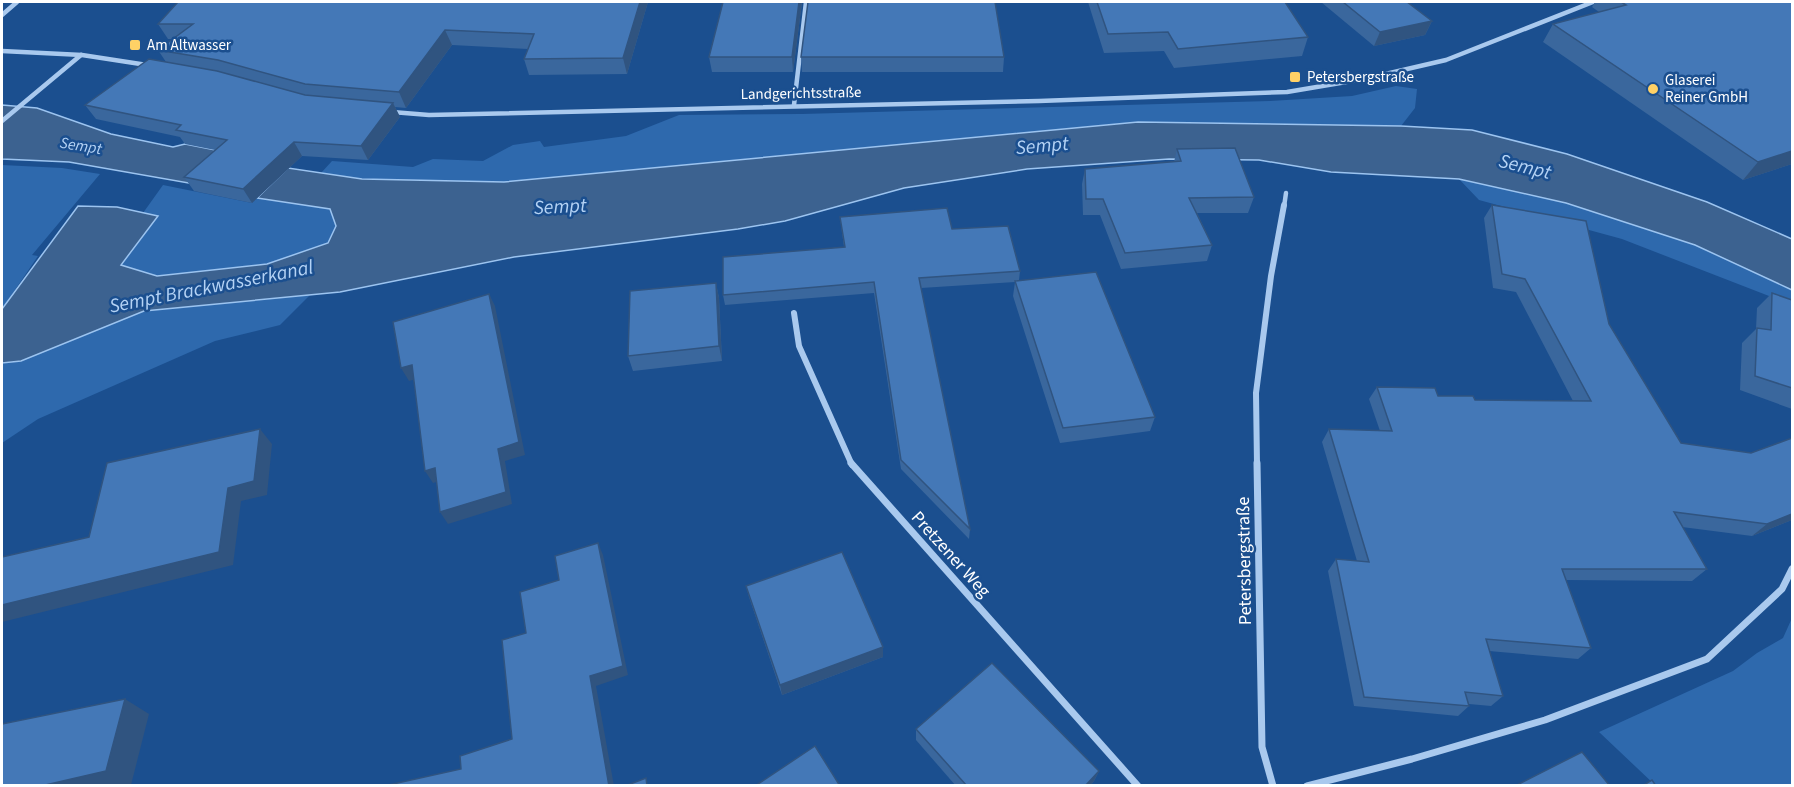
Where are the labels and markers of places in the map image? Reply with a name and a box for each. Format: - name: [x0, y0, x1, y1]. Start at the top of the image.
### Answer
- place label: Am Altwasser: [147, 35, 232, 56]
- marker: Am Altwasser: [128, 38, 142, 52]
- place label: Petersbergstraße: [1307, 67, 1414, 88]
- marker: Petersbergstraße: [1288, 70, 1302, 84]
- place label: Glaserei Reiner GmbH: [1665, 70, 1748, 108]
- marker: Glaserei Reiner GmbH: [1646, 82, 1660, 96]

